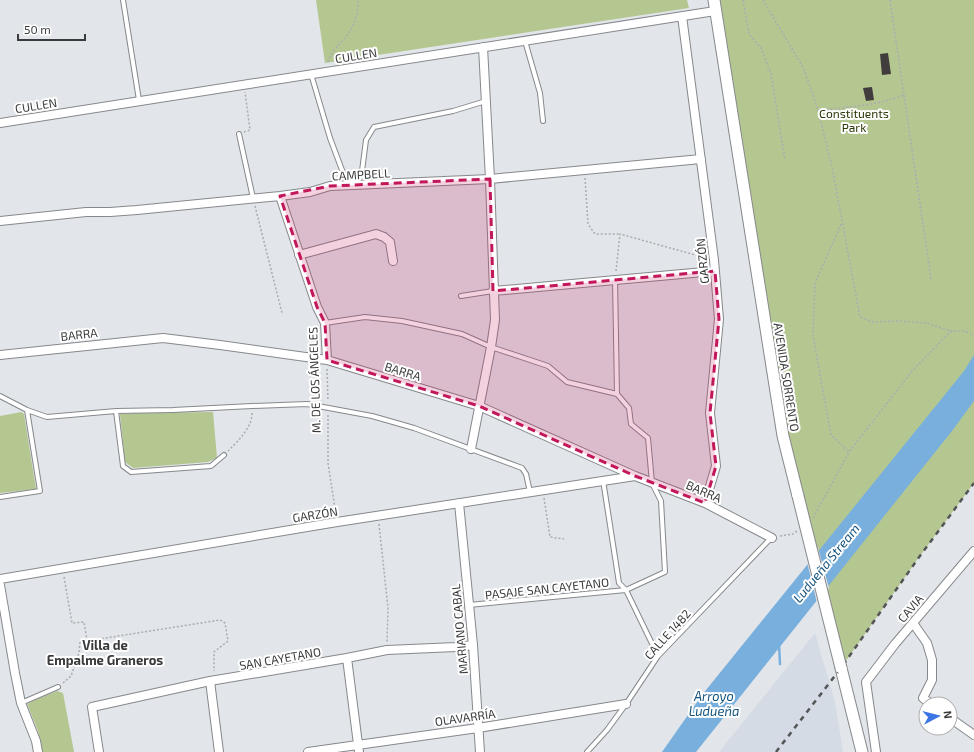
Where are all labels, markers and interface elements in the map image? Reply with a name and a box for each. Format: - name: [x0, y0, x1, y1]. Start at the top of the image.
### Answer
- scale bar: [18, 16, 85, 42]
- text: 50 m: [24, 22, 51, 36]
- street label: CULLEN: [334, 45, 378, 65]
- street label: CULLEN: [14, 95, 58, 115]
- park label: Constituents Park: [819, 106, 889, 134]
- street label: CAMPBELL: [331, 165, 391, 183]
- street label: GARZÓN: [693, 238, 711, 284]
- street label: AVENIDA SORRENTO: [771, 322, 803, 432]
- street label: BARRA: [60, 325, 99, 343]
- street label: M. DE LOS ÁNGELES: [305, 326, 323, 433]
- street label: BARRA: [383, 359, 423, 383]
- street label: BARRA: [684, 477, 724, 505]
- street label: GARZÓN: [291, 504, 339, 524]
- water label: Ludueña Stream: [789, 520, 863, 606]
- street label: PASAJE SAN CAYETANO: [484, 575, 610, 601]
- street label: MARIANO CABAL: [448, 583, 470, 675]
- street label: CAVIA: [894, 591, 926, 625]
- street label: CALLE 1482: [641, 606, 693, 662]
- district label: Villa de Empalme Graneros: [47, 637, 163, 668]
- street label: SAN CAYETANO: [238, 644, 322, 672]
- water label: Arroyo Ludueña: [689, 688, 739, 719]
- north arrow: [918, 696, 958, 736]
- street label: OLAVARRÍA: [434, 706, 497, 728]
- text: N: [941, 710, 955, 720]

